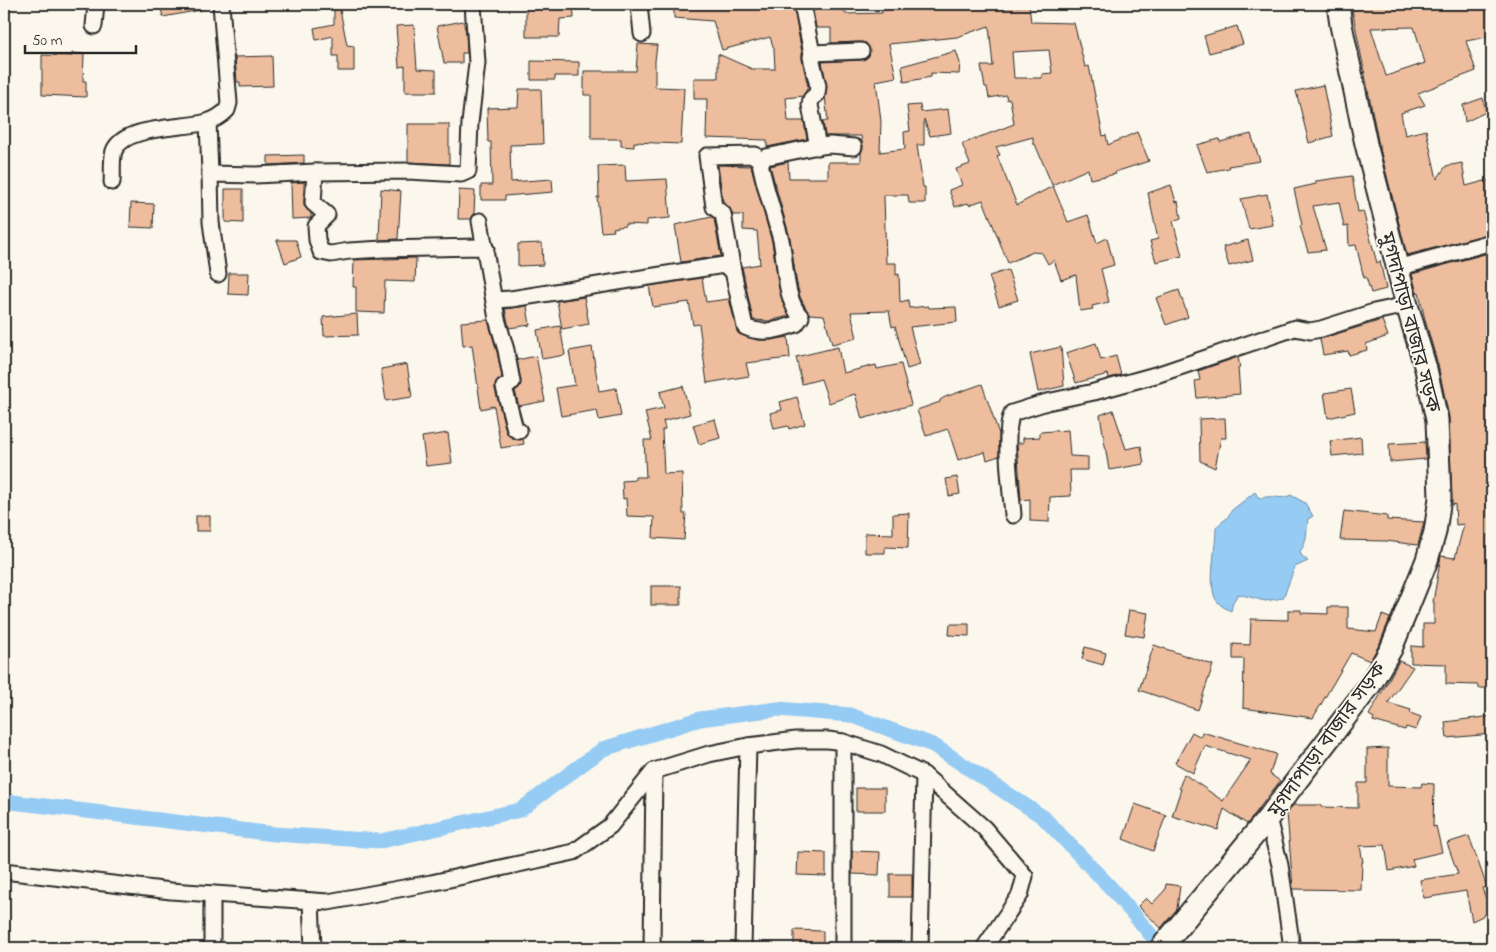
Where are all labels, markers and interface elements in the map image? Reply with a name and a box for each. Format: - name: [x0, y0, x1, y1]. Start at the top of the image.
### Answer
- scale bar: [25, 22, 136, 54]
- text: 50 m: [32, 30, 63, 52]
- street label: মুগদাপাড়া বাজার সড়ক: [1370, 228, 1447, 417]
- street label: মুগদাপাড়া বাজার সড়ক: [1261, 656, 1395, 825]

